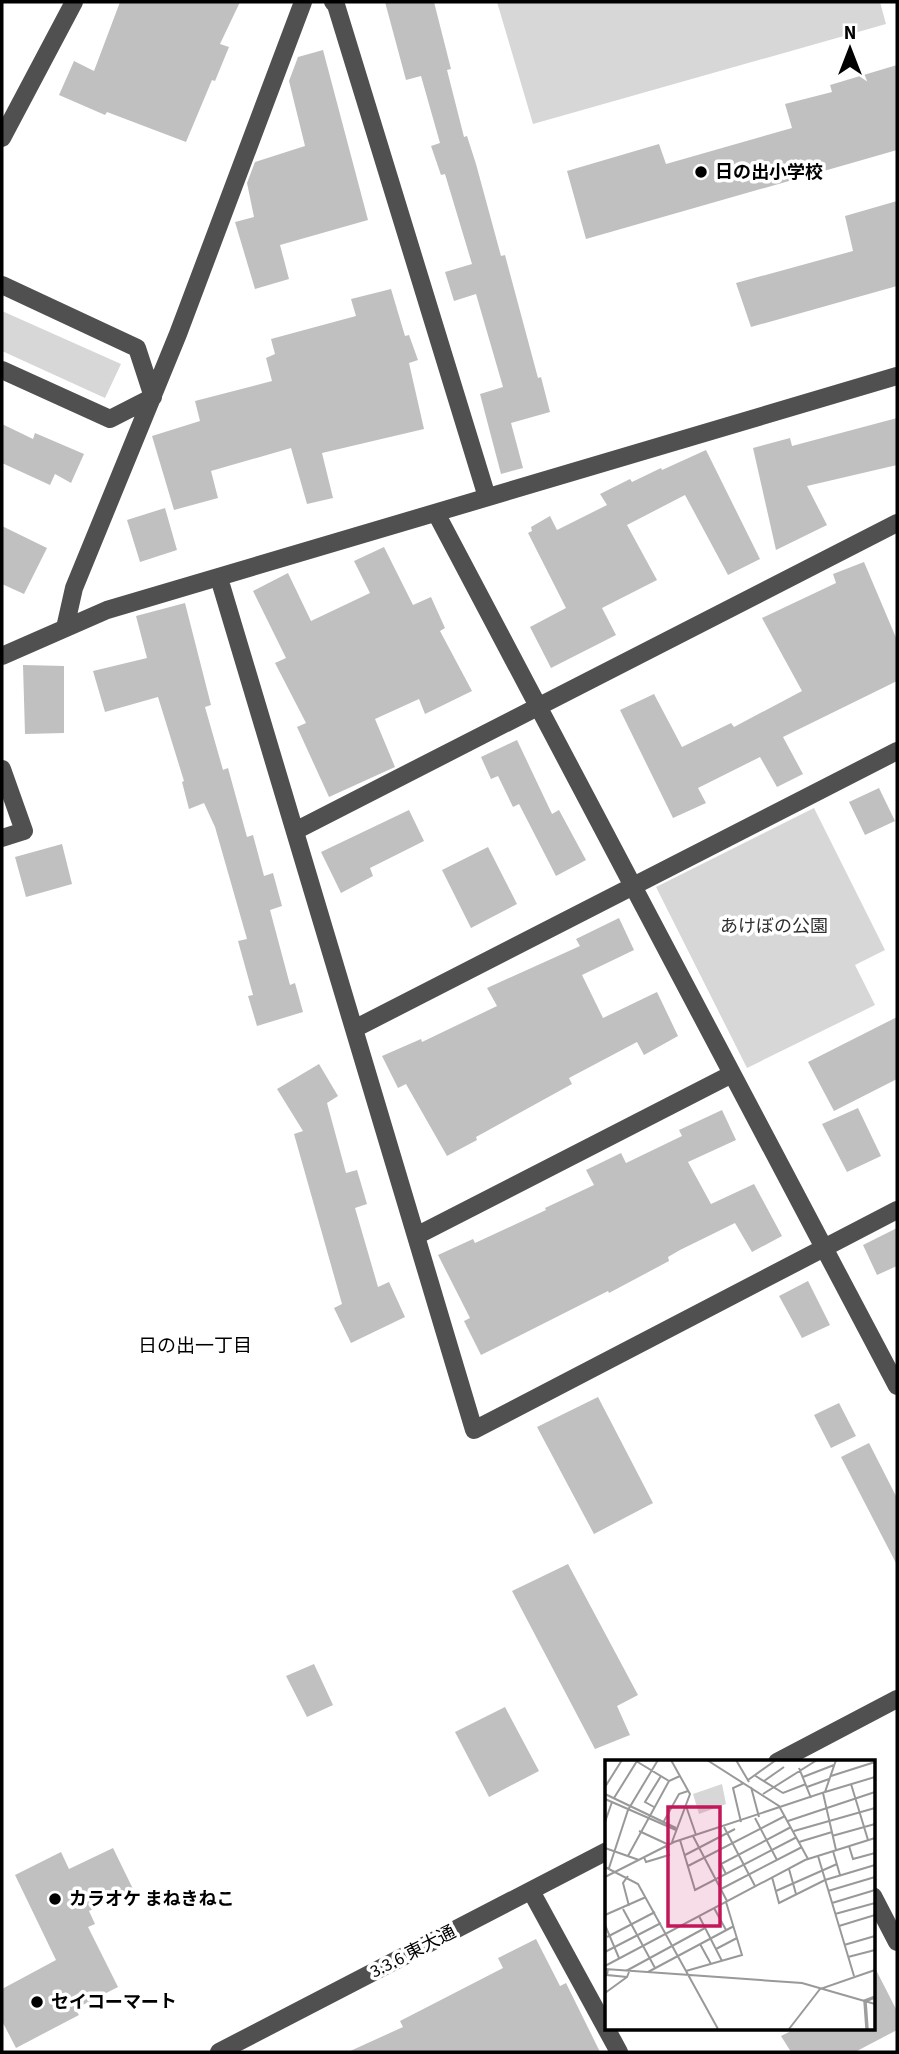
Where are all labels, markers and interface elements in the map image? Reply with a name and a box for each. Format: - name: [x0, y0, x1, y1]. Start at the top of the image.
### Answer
- north arrow: [815, 14, 885, 84]
- text: N: [844, 20, 856, 47]
- place label: 日の出小学校: [715, 160, 823, 185]
- marker: 日の出小学校: [693, 164, 709, 180]
- park label: あけぼの公園: [720, 914, 828, 939]
- district label: 日の出一丁目: [138, 1333, 252, 1360]
- inset map: [605, 1760, 874, 2030]
- place label: カラオケ まねきねこ: [69, 1887, 235, 1912]
- marker: カラオケ まねきねこ: [47, 1891, 63, 1907]
- street label: 3.3.6 東大通: [366, 1920, 460, 1984]
- place label: セイコーマート: [51, 1990, 177, 2015]
- marker: セイコーマート: [29, 1994, 45, 2010]

